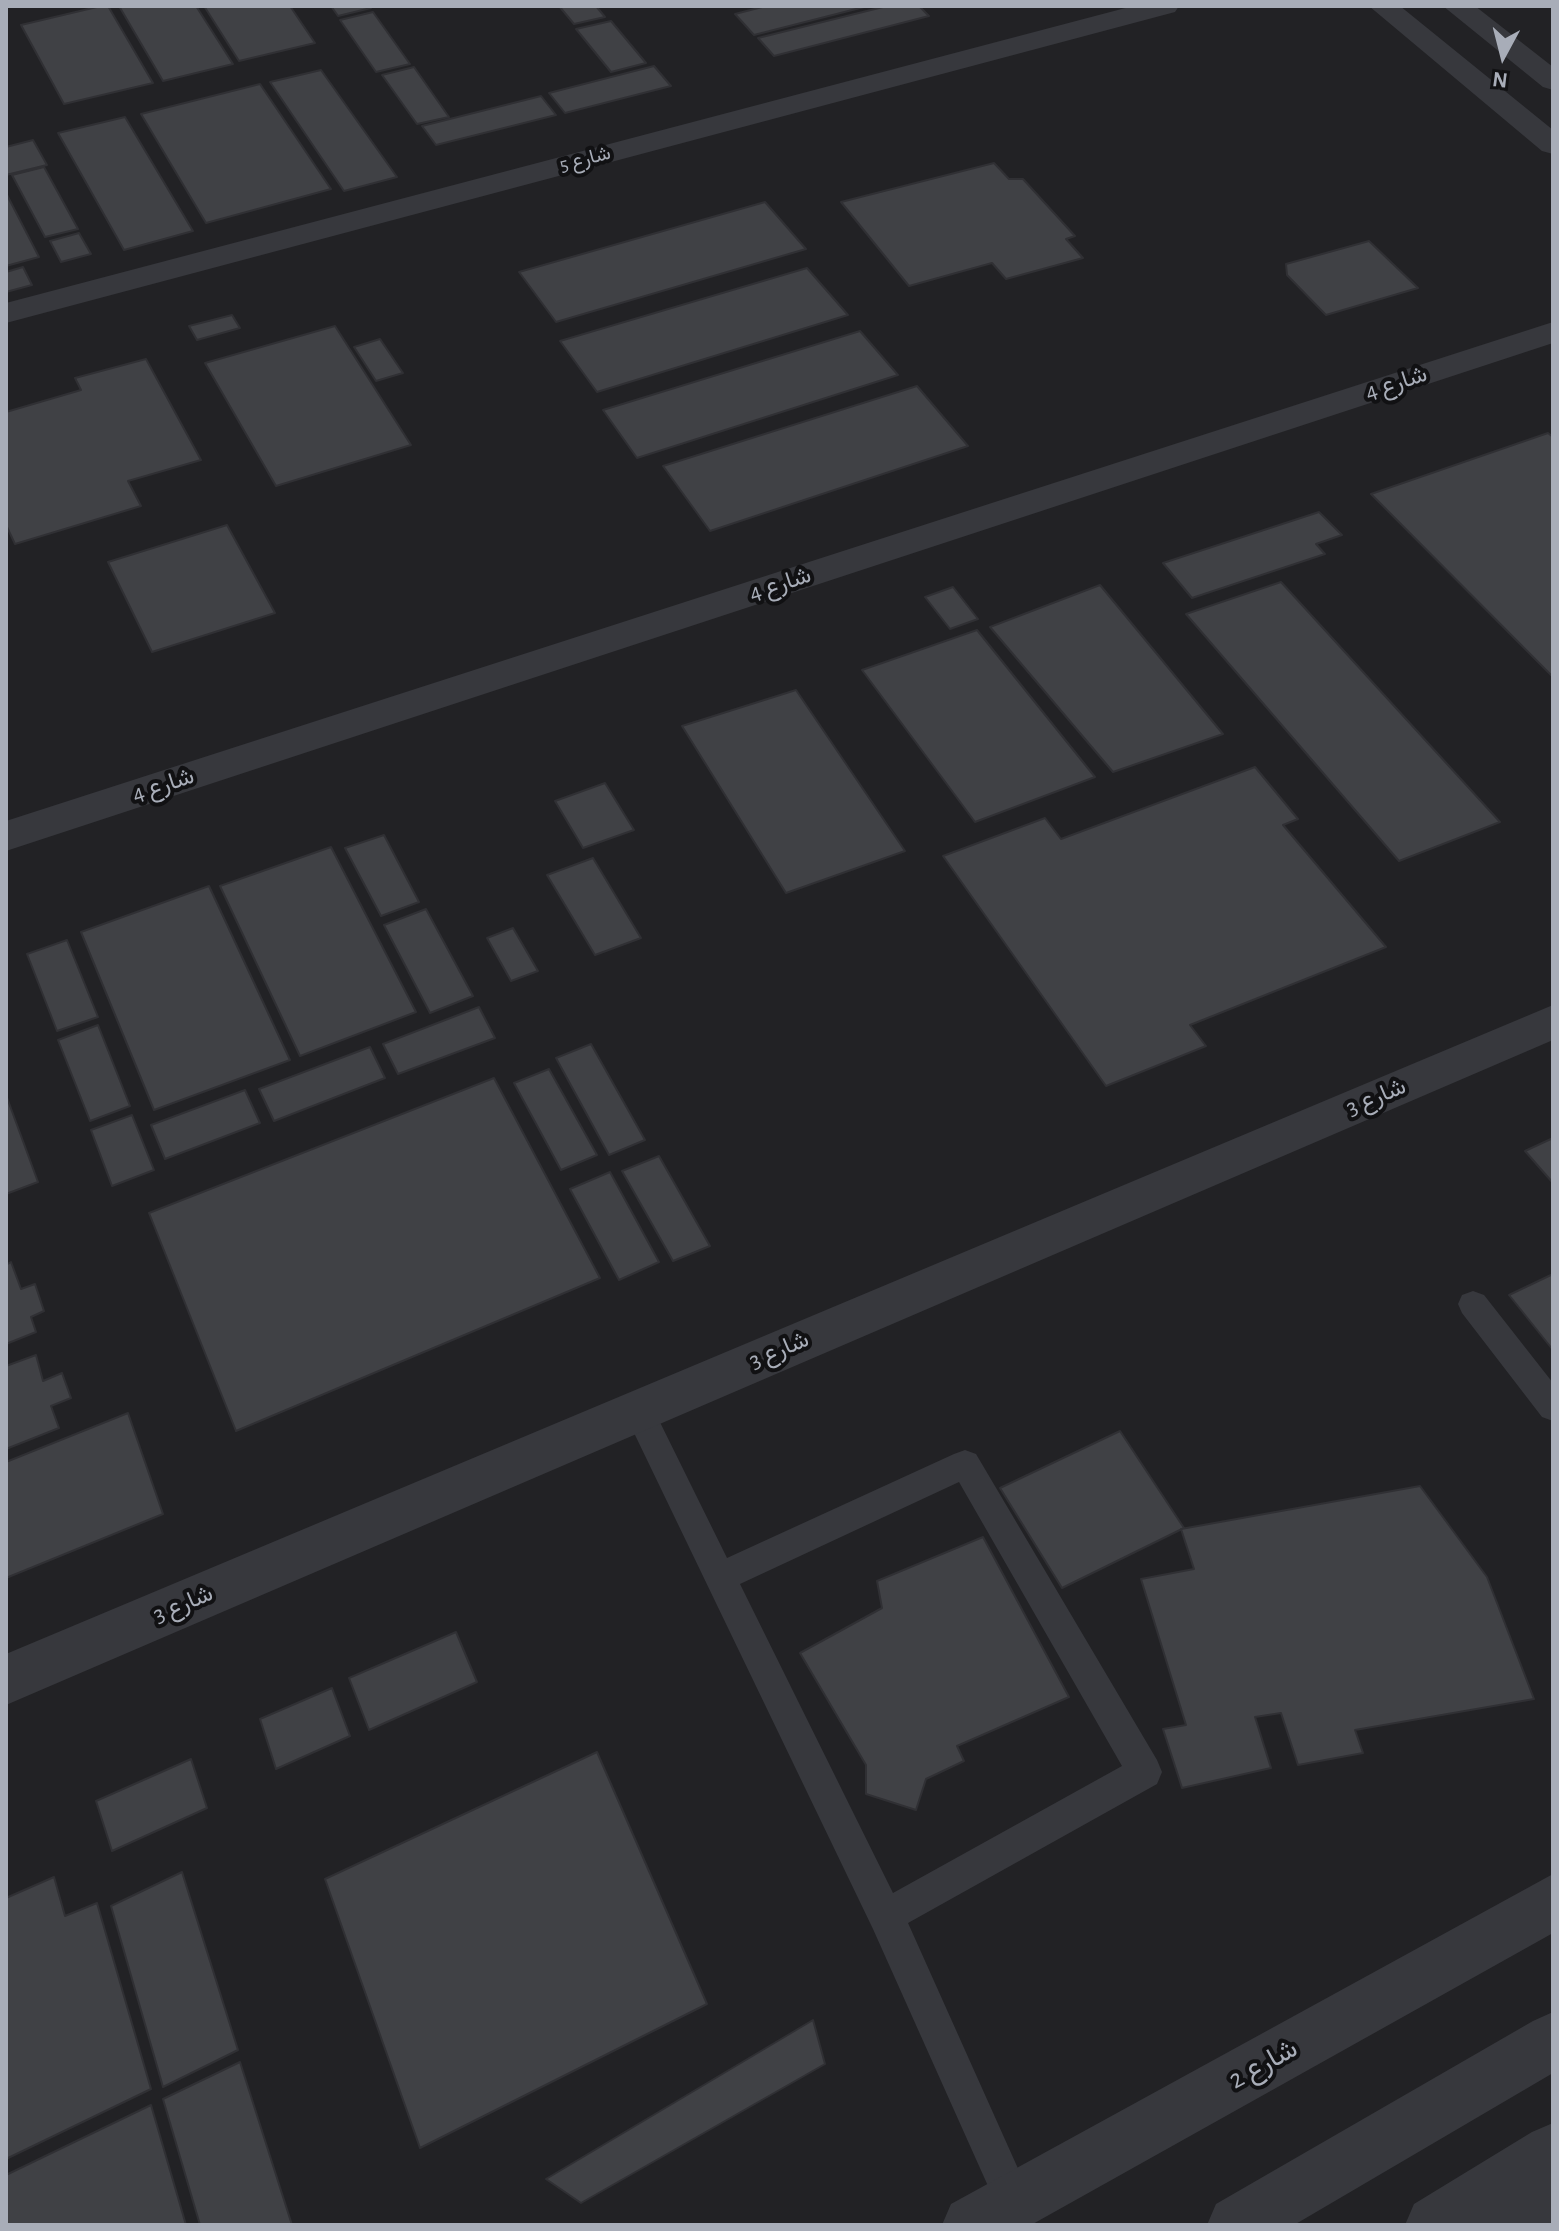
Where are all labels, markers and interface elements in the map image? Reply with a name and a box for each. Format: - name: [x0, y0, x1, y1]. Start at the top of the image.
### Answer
- north arrow: [1463, 16, 1543, 96]
- text: N: [1491, 68, 1509, 92]
- street label: شارع 5: [557, 141, 613, 177]
- street label: شارع 4: [1361, 359, 1431, 407]
- street label: شارع 4: [745, 560, 815, 608]
- street label: شارع 4: [128, 761, 198, 809]
- street label: شارع 3: [1342, 1072, 1410, 1122]
- street label: شارع 3: [745, 1325, 813, 1375]
- street label: شارع 3: [149, 1579, 217, 1629]
- street label: شارع 2: [1223, 2031, 1303, 2097]

